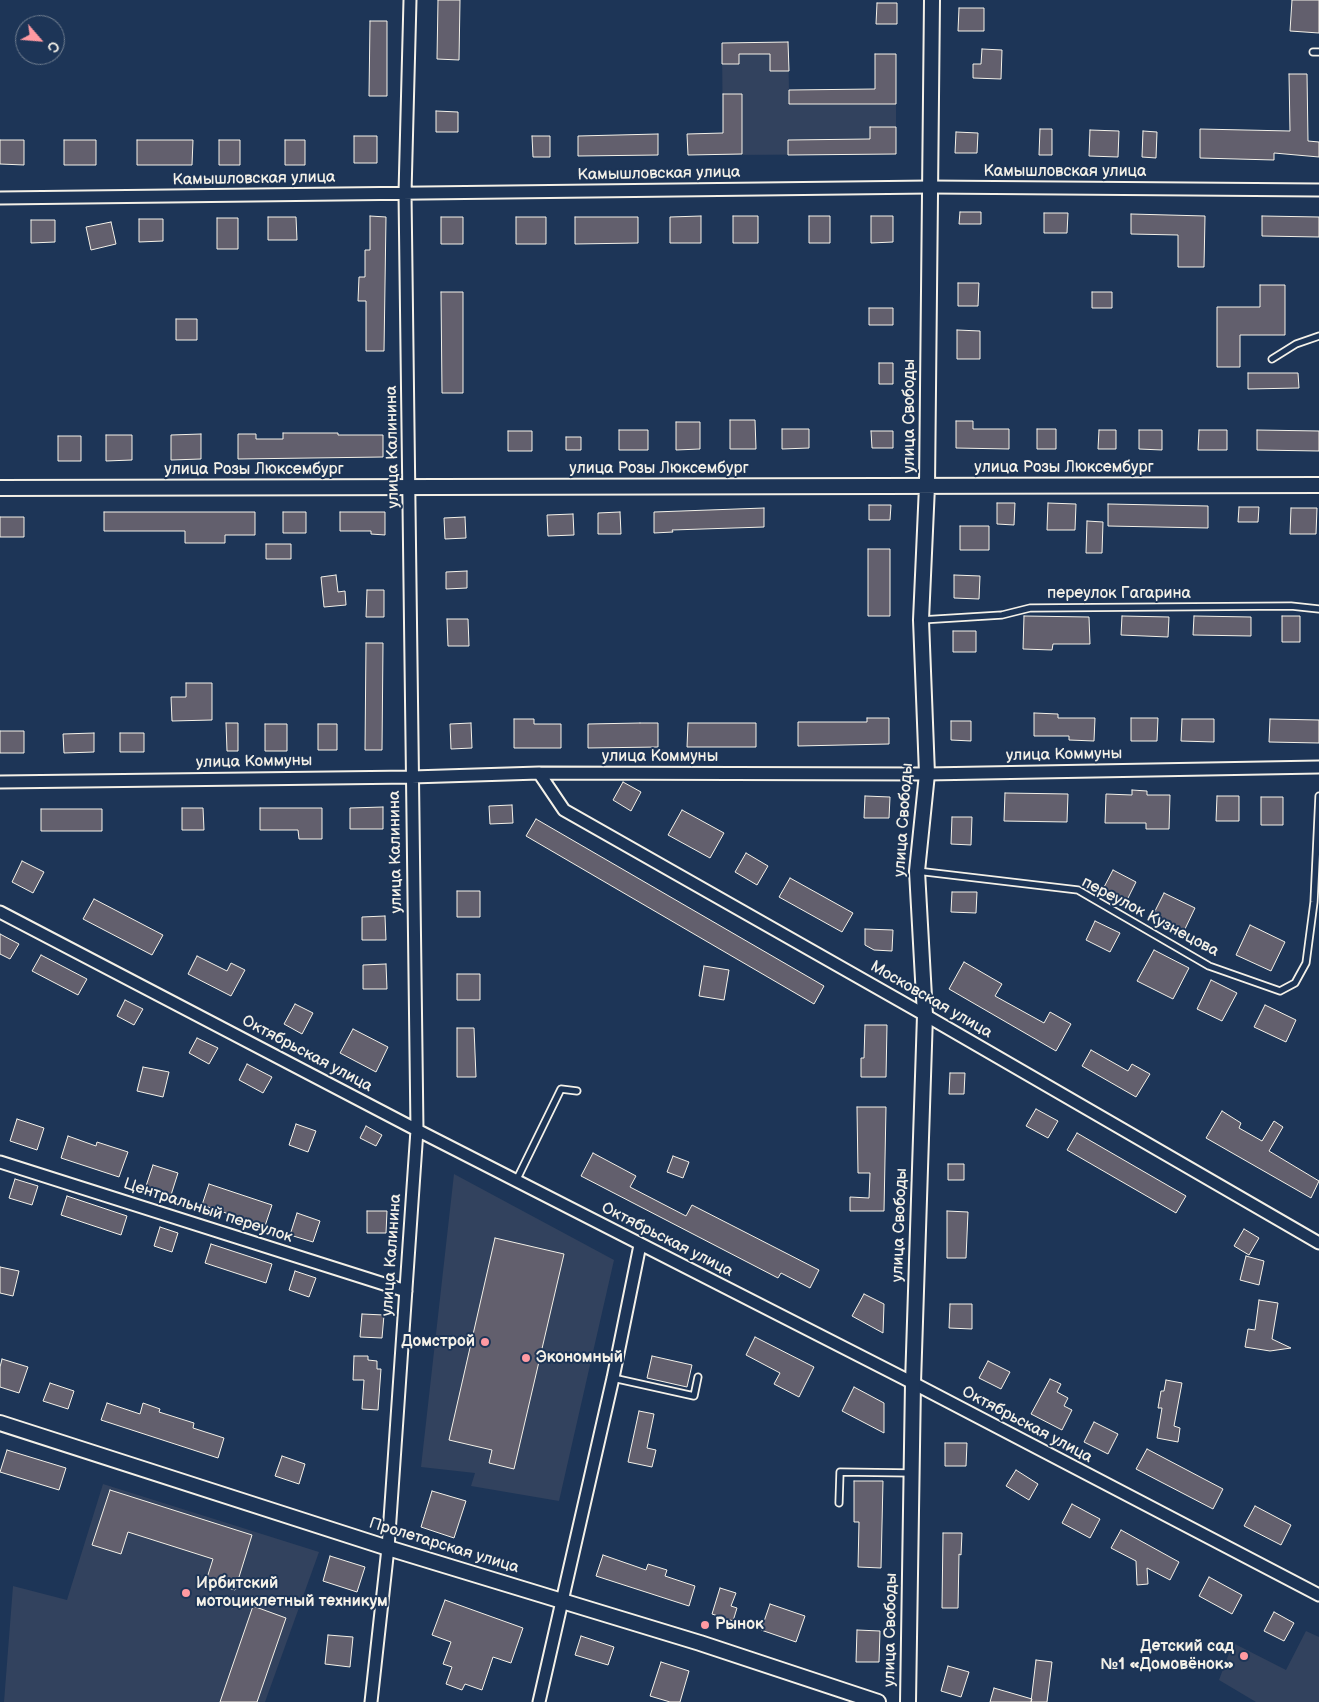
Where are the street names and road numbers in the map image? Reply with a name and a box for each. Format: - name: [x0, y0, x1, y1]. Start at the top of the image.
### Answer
- street label: Камышловская улица: [984, 162, 1146, 182]
- street label: Камышловская улица: [577, 163, 741, 185]
- street label: Камышловская улица: [172, 168, 336, 190]
- street label: улица Свободы: [900, 359, 920, 473]
- street label: улица Калинина: [382, 385, 404, 509]
- street label: улица Розы Люксембург: [974, 458, 1154, 478]
- street label: улица Розы Люксембург: [569, 459, 749, 479]
- street label: улица Розы Люксембург: [164, 460, 344, 480]
- street label: переулок Гагарина: [1047, 584, 1191, 604]
- street label: улица Коммуны: [1006, 744, 1122, 766]
- street label: улица Коммуны: [602, 747, 718, 767]
- street label: улица Коммуны: [196, 751, 312, 773]
- street label: улица Свободы: [890, 762, 918, 878]
- street label: улица Калинина: [385, 790, 407, 914]
- street label: переулок Кузнецова: [1078, 873, 1222, 961]
- street label: Московская улица: [867, 957, 995, 1043]
- street label: Октябрьская улица: [238, 1011, 376, 1097]
- street label: улица Свободы: [888, 1168, 912, 1282]
- street label: Центральный переулок: [121, 1175, 295, 1247]
- street label: улица Калинина: [378, 1193, 406, 1317]
- street label: Октябрьская улица: [598, 1199, 736, 1281]
- street label: Октябрьская улица: [958, 1382, 1096, 1468]
- street label: Пролетарская улица: [367, 1514, 521, 1578]
- street label: улица Свободы: [880, 1573, 902, 1687]

